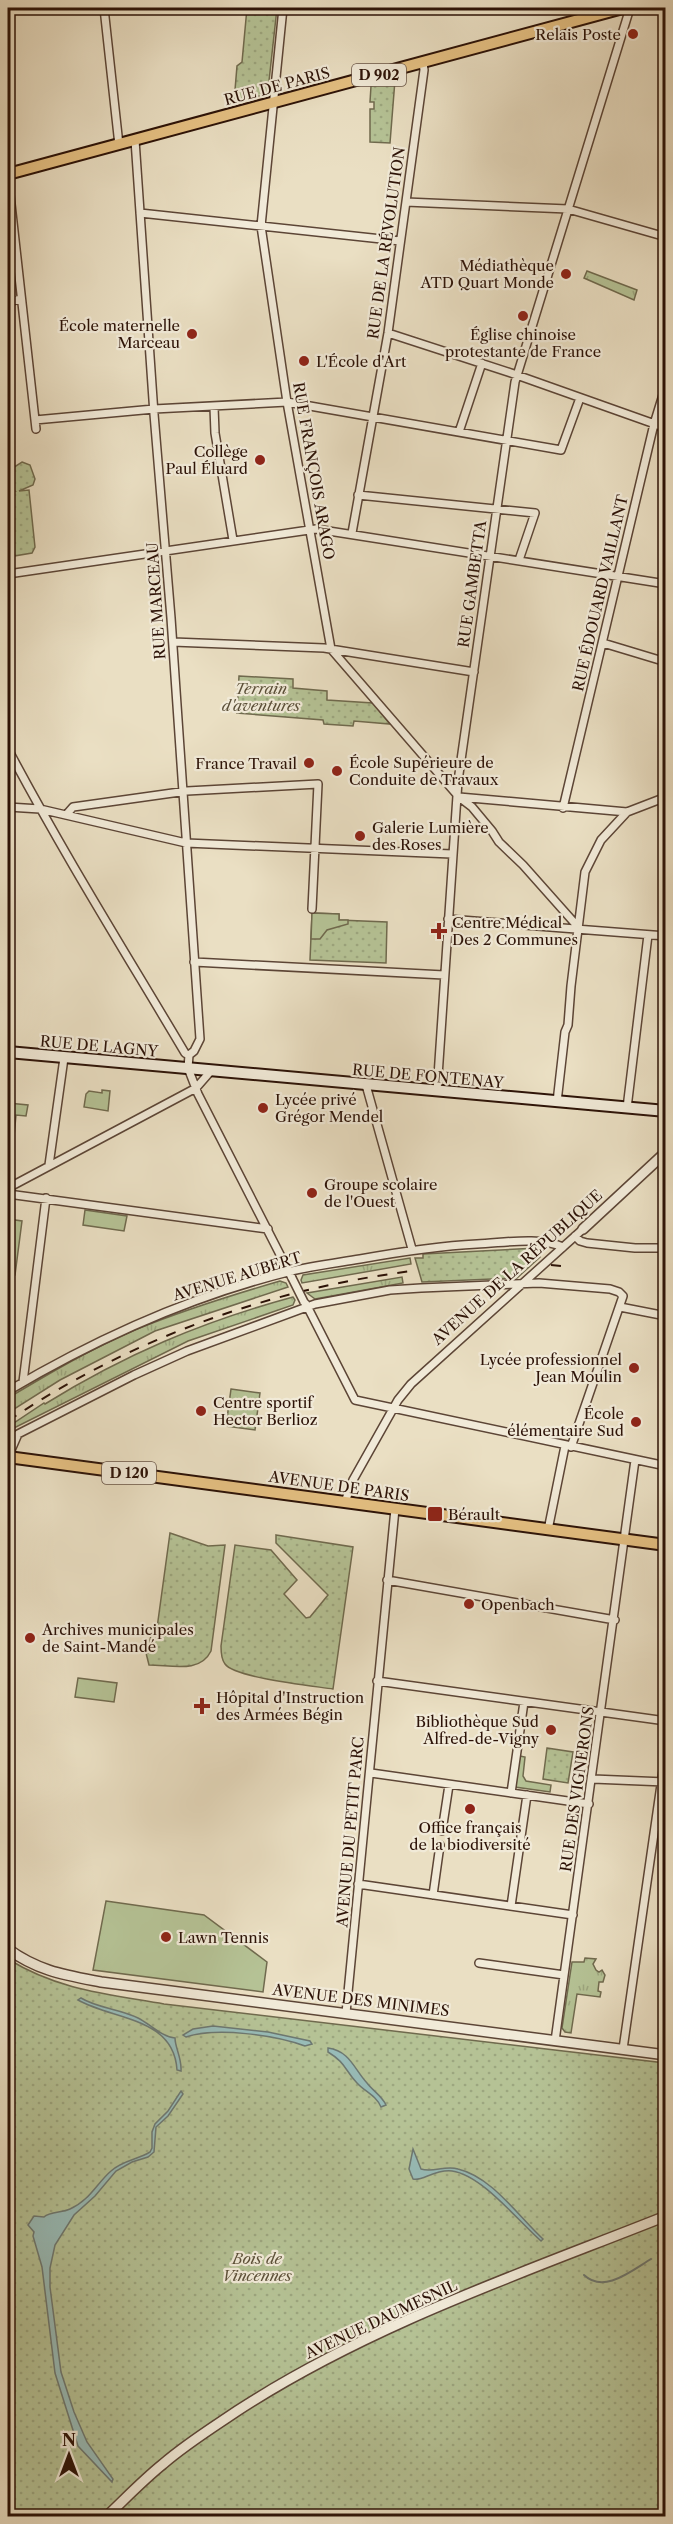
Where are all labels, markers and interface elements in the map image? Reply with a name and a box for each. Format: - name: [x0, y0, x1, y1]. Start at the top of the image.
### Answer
- place label: Relais Poste: [535, 25, 621, 44]
- marker: Relais Poste: [626, 27, 640, 41]
- street label: RUE DE PARIS: [222, 63, 332, 109]
- road number: D 902: [352, 64, 406, 86]
- street label: RUE DE LA RÉVOLUTION: [363, 146, 409, 340]
- place label: Médiathèque ATD Quart Monde: [419, 256, 554, 292]
- marker: Médiathèque ATD Quart Monde: [559, 267, 573, 281]
- marker: Église chinoise protestante de France: [516, 309, 530, 323]
- place label: École maternelle Marceau: [59, 316, 180, 352]
- place label: Église chinoise protestante de France: [445, 325, 601, 361]
- marker: École maternelle Marceau: [185, 327, 199, 341]
- place label: L'École d'Art: [316, 352, 407, 371]
- marker: L'École d'Art: [297, 354, 311, 368]
- street label: RUE FRANÇOIS ARAGO: [289, 381, 339, 561]
- place label: Collège Paul Éluard: [166, 442, 248, 478]
- marker: Collège Paul Éluard: [253, 453, 267, 467]
- street label: RUE ÉDOUARD VAILLANT: [568, 492, 632, 693]
- street label: RUE GAMBETTA: [454, 518, 490, 649]
- street label: RUE MARCEAU: [142, 541, 170, 660]
- park label: Terrain d'aventures: [222, 679, 301, 715]
- place label: École Supérieure de Conduite de Travaux: [349, 753, 499, 789]
- place label: France Travail: [195, 754, 298, 773]
- marker: France Travail: [302, 756, 316, 770]
- marker: École Supérieure de Conduite de Travaux: [330, 764, 344, 778]
- place label: Galerie Lumière des Roses: [372, 818, 489, 854]
- marker: Galerie Lumière des Roses: [353, 829, 367, 843]
- place label: Centre Médical Des 2 Communes: [452, 913, 578, 949]
- marker: Centre Médical Des 2 Communes: [430, 922, 448, 940]
- street label: RUE DE LAGNY: [39, 1031, 159, 1061]
- street label: RUE DE FONTENAY: [352, 1060, 505, 1092]
- place label: Lycée privé Grégor Mendel: [275, 1090, 384, 1126]
- marker: Lycée privé Grégor Mendel: [256, 1101, 270, 1115]
- place label: Groupe scolaire de l'Ouest: [324, 1175, 437, 1211]
- street label: AVENUE DE LA RÉPUBLIQUE: [427, 1185, 606, 1349]
- marker: Groupe scolaire de l'Ouest: [305, 1186, 319, 1200]
- street label: AVENUE AUBERT: [169, 1247, 304, 1305]
- place label: Lycée professionnel Jean Moulin: [480, 1350, 623, 1386]
- marker: Lycée professionnel Jean Moulin: [627, 1361, 641, 1375]
- place label: Centre sportif Hector Berlioz: [213, 1393, 318, 1429]
- marker: Centre sportif Hector Berlioz: [194, 1404, 208, 1418]
- place label: École élémentaire Sud: [507, 1404, 624, 1440]
- marker: École élémentaire Sud: [629, 1415, 643, 1429]
- road number: D 120: [102, 1462, 156, 1484]
- street label: AVENUE DE PARIS: [267, 1467, 410, 1505]
- marker: Bérault: [426, 1505, 444, 1523]
- place label: Bérault: [448, 1505, 501, 1524]
- place label: Openbach: [481, 1595, 555, 1614]
- marker: Openbach: [462, 1597, 476, 1611]
- place label: Archives municipales de Saint-Mandé: [41, 1620, 194, 1656]
- marker: Archives municipales de Saint-Mandé: [23, 1631, 37, 1645]
- place label: Hôpital d'Instruction des Armées Bégin: [216, 1688, 365, 1724]
- marker: Hôpital d'Instruction des Armées Bégin: [193, 1697, 211, 1715]
- street label: RUE DES VIGNERONS: [556, 1705, 598, 1873]
- place label: Bibliothèque Sud Alfred-de-Vigny: [416, 1712, 540, 1748]
- marker: Bibliothèque Sud Alfred-de-Vigny: [544, 1723, 558, 1737]
- street label: AVENUE DU PETIT PARC: [332, 1736, 368, 1929]
- marker: Office français de la biodiversité: [463, 1802, 477, 1816]
- place label: Office français de la biodiversité: [409, 1818, 531, 1854]
- place label: Lawn Tennis: [178, 1928, 269, 1947]
- marker: Lawn Tennis: [159, 1930, 173, 1944]
- street label: AVENUE DES MINIMES: [271, 1980, 450, 2020]
- park label: Bois de Vincennes: [222, 2249, 292, 2285]
- street label: AVENUE DAUMESNIL: [301, 2275, 460, 2363]
- north arrow: [39, 2425, 99, 2485]
- text: N: [62, 2430, 76, 2450]

